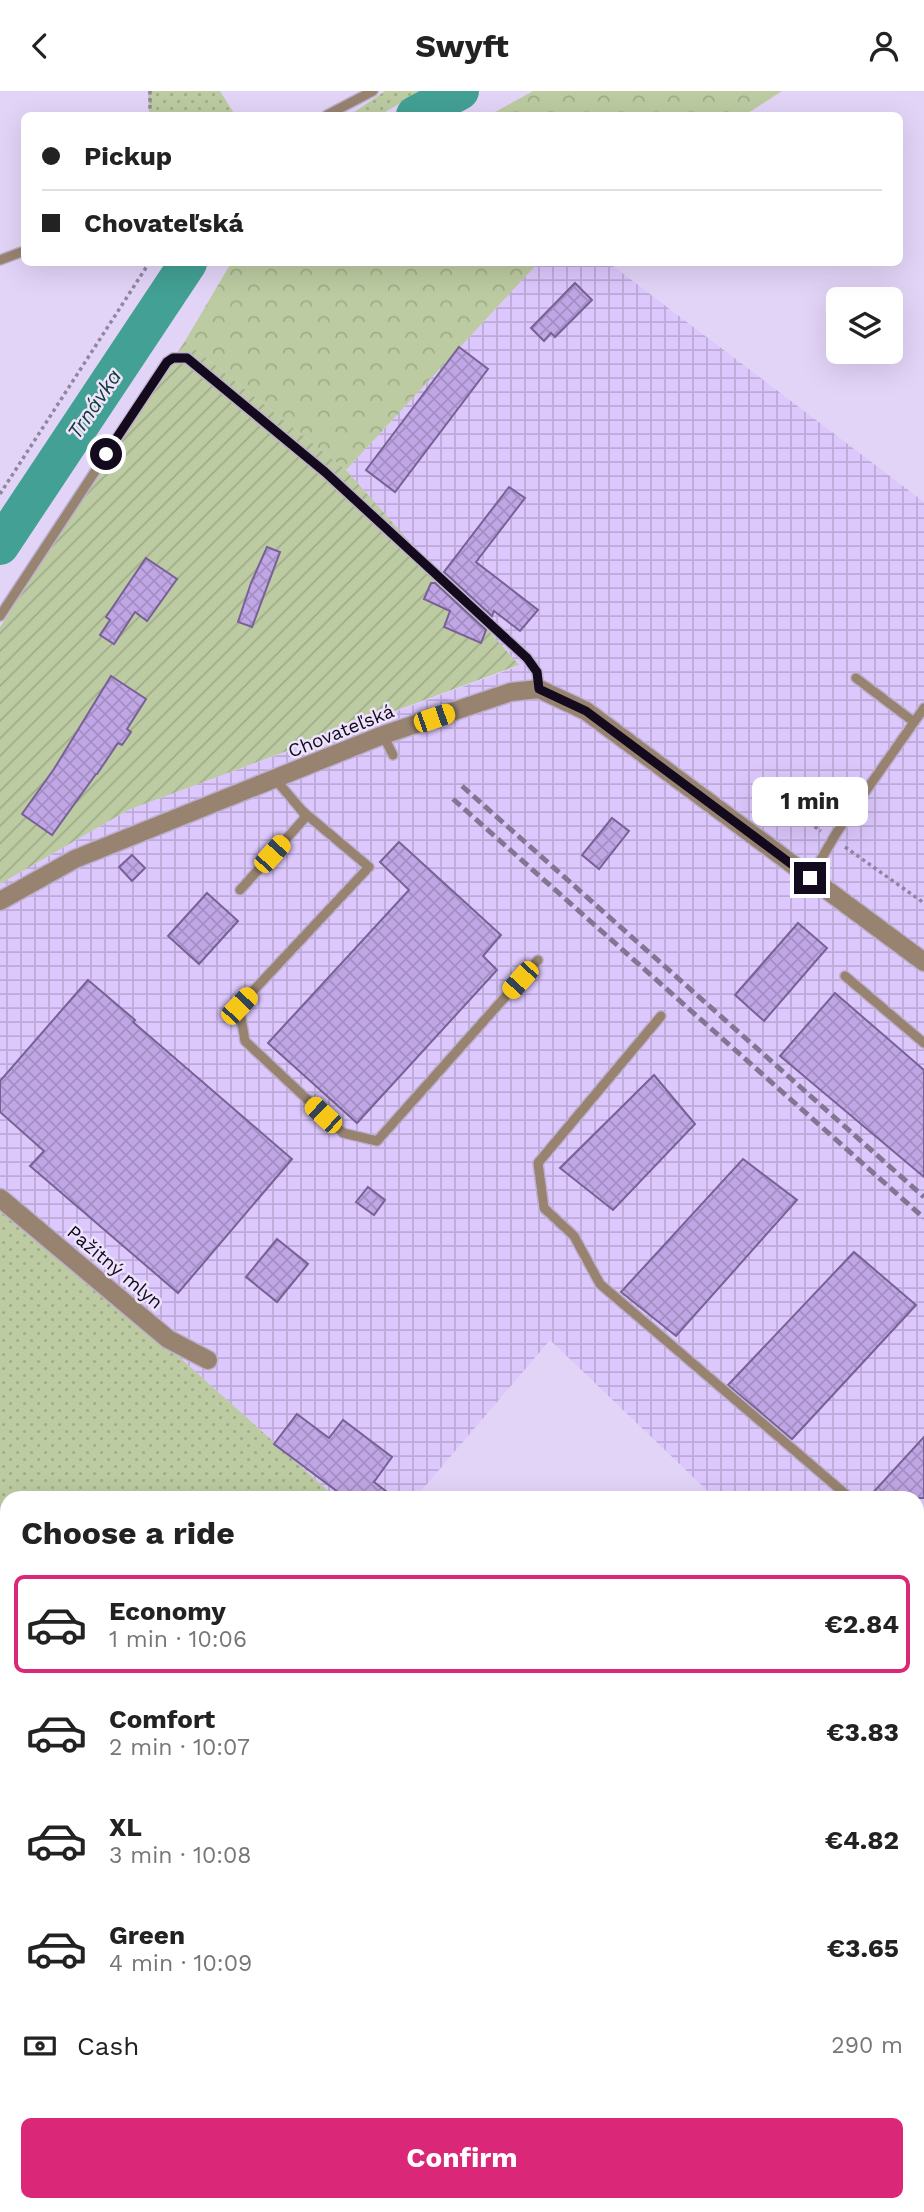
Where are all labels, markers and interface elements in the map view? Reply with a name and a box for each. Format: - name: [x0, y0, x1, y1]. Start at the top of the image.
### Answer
- icon: back: [21, 27, 59, 65]
- text: Swyft: [415, 27, 509, 65]
- icon: person: [865, 27, 903, 65]
- text: Pickup: [84, 141, 172, 171]
- text: Chovateľská: [84, 208, 244, 238]
- map controls: [826, 287, 903, 364]
- button: layers: [826, 287, 903, 364]
- water label: Trnávka: [62, 364, 126, 444]
- route start: [90, 438, 122, 470]
- street label: Chovateľská: [285, 699, 398, 763]
- car: [411, 701, 458, 735]
- callout: 1 min: [752, 777, 868, 825]
- text: 1 min: [780, 788, 840, 815]
- car: [251, 831, 294, 877]
- route end: [794, 862, 826, 894]
- car: [499, 957, 542, 1003]
- car: [217, 983, 262, 1029]
- car: [301, 1093, 346, 1137]
- street label: Pažitný mlyn: [62, 1220, 168, 1314]
- text: Choose a ride: [21, 1514, 235, 1552]
- icon: car: [25, 1593, 88, 1656]
- text: Economy: [109, 1596, 226, 1626]
- text: €2.84: [825, 1609, 899, 1639]
- text: 1 min · 10:06: [109, 1626, 247, 1653]
- icon: car: [25, 1701, 88, 1764]
- text: Comfort: [109, 1704, 215, 1734]
- text: €3.83: [826, 1717, 899, 1747]
- text: 2 min · 10:07: [109, 1734, 250, 1761]
- icon: car: [25, 1809, 88, 1872]
- text: XL: [109, 1812, 142, 1842]
- text: €4.82: [825, 1825, 899, 1855]
- text: 3 min · 10:08: [109, 1842, 252, 1869]
- icon: car: [25, 1917, 88, 1980]
- text: Green: [109, 1920, 185, 1950]
- text: €3.65: [827, 1933, 899, 1963]
- text: 4 min · 10:09: [109, 1950, 252, 1977]
- icon: cash: [21, 2027, 59, 2065]
- text: Cash: [77, 2031, 139, 2061]
- text: 290 m: [831, 2032, 903, 2059]
- button: Confirm: [21, 2118, 903, 2198]

